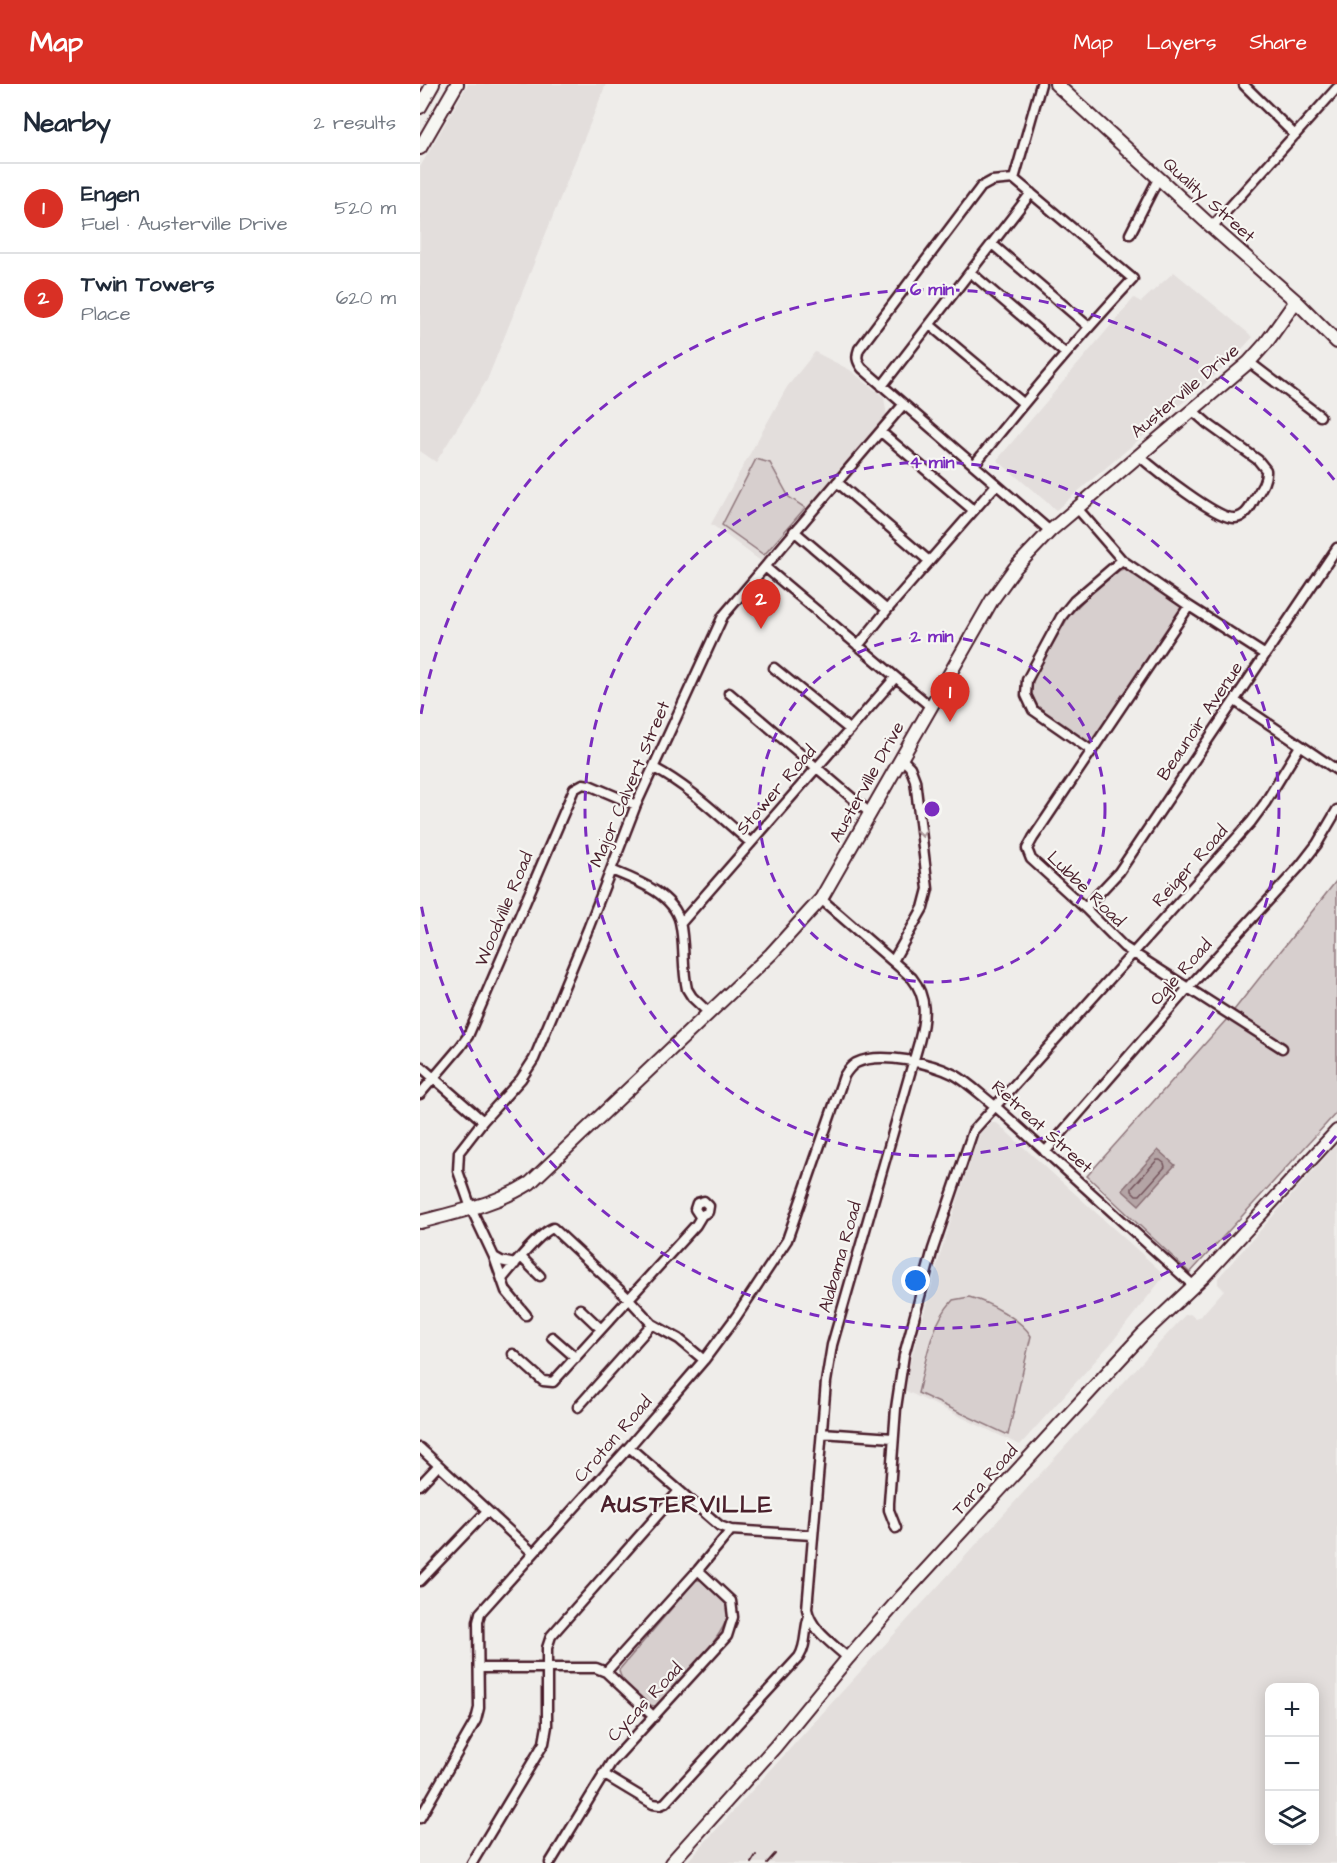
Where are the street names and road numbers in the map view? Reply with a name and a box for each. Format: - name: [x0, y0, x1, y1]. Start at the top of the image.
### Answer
- street label: Quality Street: [1157, 152, 1261, 250]
- street label: Austerville Drive: [1125, 338, 1245, 444]
- street label: Beaunoir Avenue: [1151, 656, 1249, 785]
- street label: Major Calvert Street: [584, 696, 677, 871]
- street label: Austerville Drive: [823, 717, 911, 847]
- street label: Stower Road: [730, 740, 822, 840]
- street label: Reiger Road: [1146, 819, 1234, 913]
- street label: Lubbe Road: [1041, 845, 1131, 933]
- street label: Woodville Road: [469, 848, 539, 970]
- street label: Ogle Road: [1144, 933, 1219, 1012]
- street label: Retreat Street: [986, 1075, 1099, 1180]
- street label: Alabama Road: [812, 1199, 868, 1315]
- street label: Croton Road: [568, 1390, 658, 1488]
- street label: Tara Road: [946, 1439, 1024, 1521]
- street label: Cycas Road: [601, 1657, 689, 1748]

